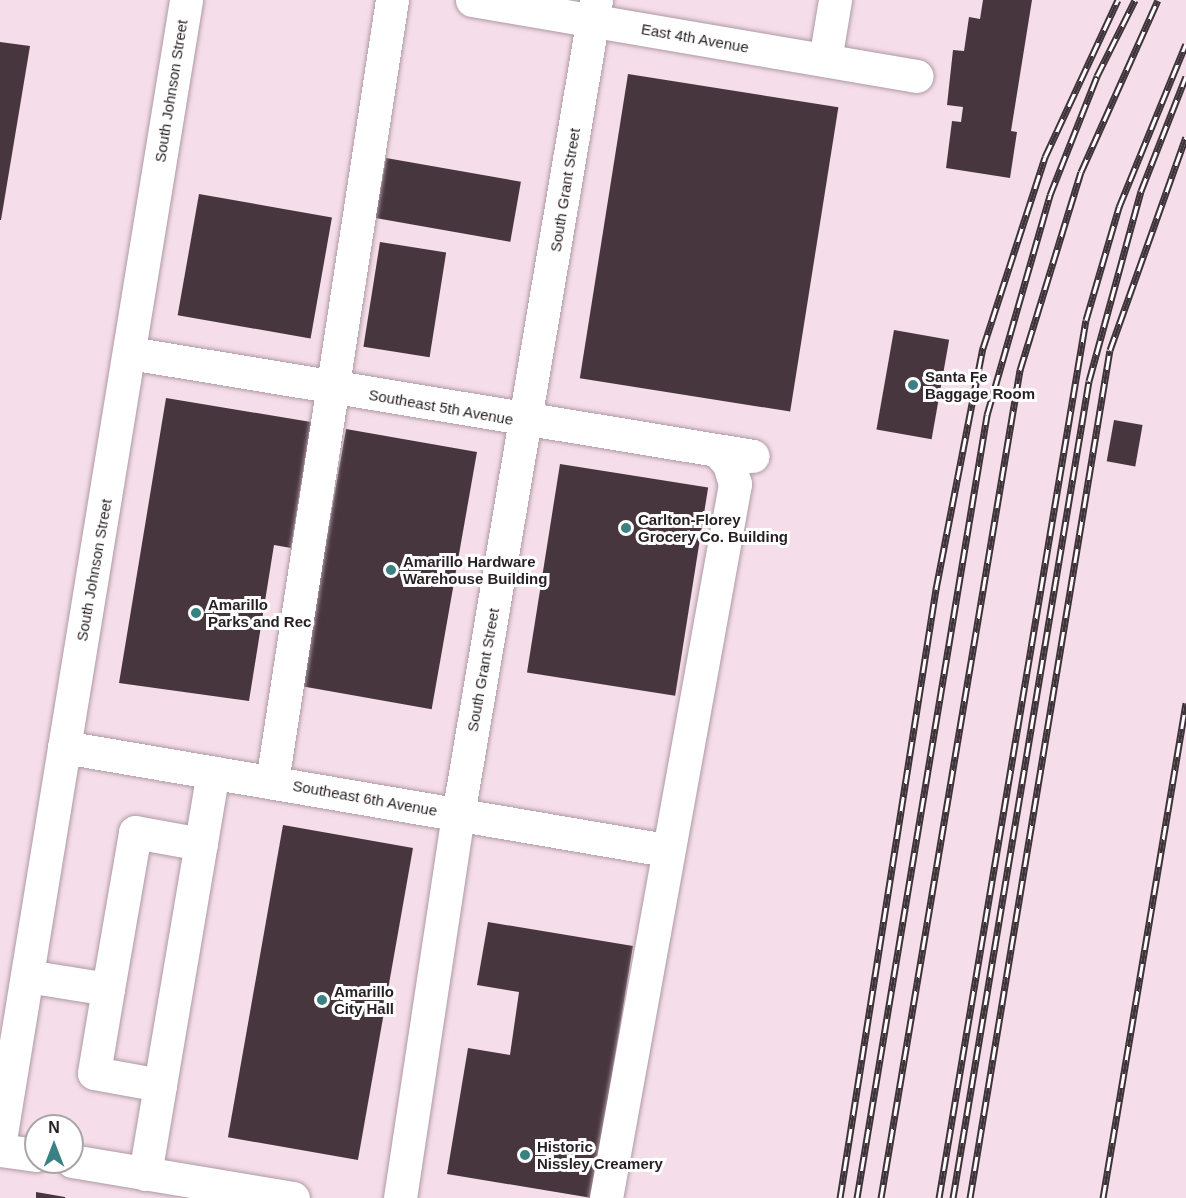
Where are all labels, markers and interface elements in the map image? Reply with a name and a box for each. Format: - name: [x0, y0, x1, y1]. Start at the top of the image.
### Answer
- street label: South Johnson Street: [151, 18, 191, 164]
- street label: East 4th Avenue: [639, 20, 751, 56]
- street label: South Grant Street: [546, 127, 584, 253]
- place label: Santa Fe Baggage Room: [925, 367, 1035, 402]
- marker: Santa Fe Baggage Room: [906, 378, 920, 392]
- street label: Southeast 5th Avenue: [367, 385, 515, 429]
- street label: South Johnson Street: [73, 497, 115, 643]
- place label: Carlton-Florey Grocery Co. Building: [638, 510, 788, 545]
- marker: Carlton-Florey Grocery Co. Building: [619, 521, 633, 535]
- place label: Amarillo Hardware Warehouse Building: [403, 552, 547, 587]
- marker: Amarillo Hardware Warehouse Building: [384, 563, 398, 577]
- place label: Amarillo Parks and Rec: [208, 595, 311, 630]
- marker: Amarillo Parks and Rec: [189, 606, 203, 620]
- street label: South Grant Street: [463, 607, 503, 733]
- street label: Southeast 6th Avenue: [291, 776, 439, 820]
- place label: Amarillo City Hall: [334, 982, 394, 1017]
- marker: Amarillo City Hall: [315, 993, 329, 1007]
- north arrow: [24, 1114, 84, 1174]
- text: N: [48, 1119, 60, 1136]
- place label: Historic Nissley Creamery: [537, 1137, 663, 1172]
- marker: Historic Nissley Creamery: [518, 1148, 532, 1162]

